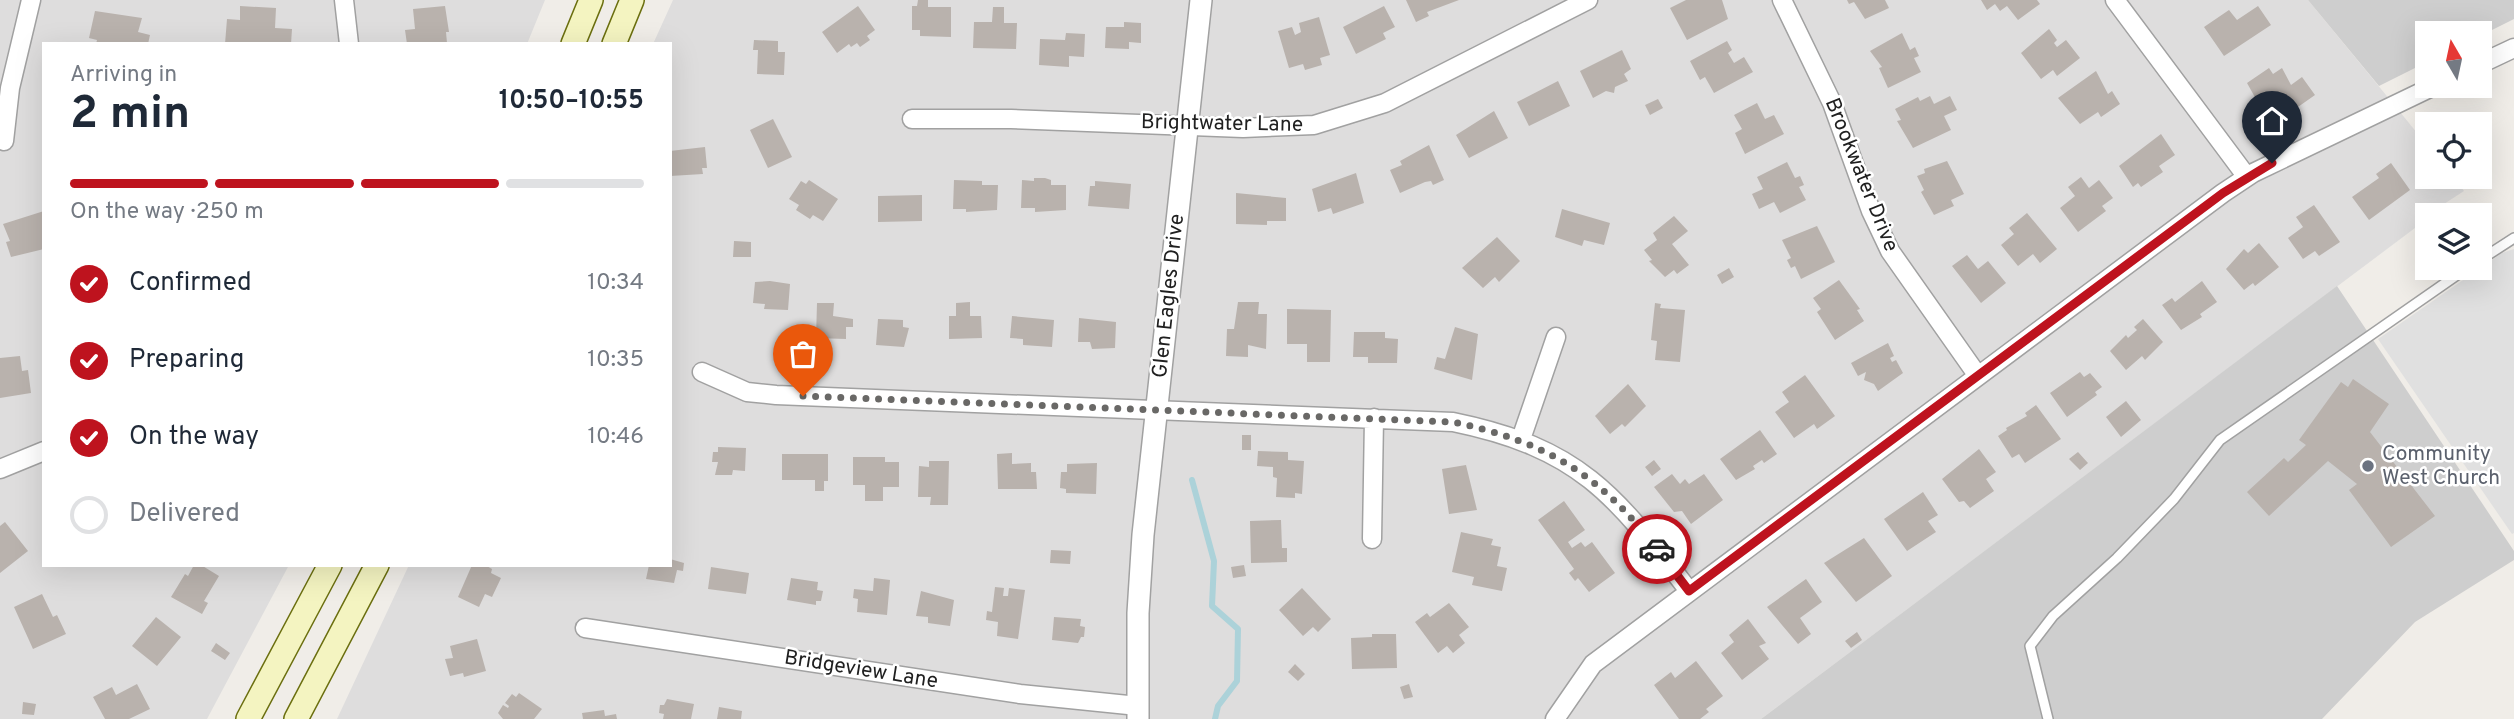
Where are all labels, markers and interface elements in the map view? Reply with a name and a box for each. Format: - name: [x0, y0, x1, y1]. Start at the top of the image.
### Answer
- north arrow: [2415, 21, 2492, 98]
- map controls: [2415, 21, 2492, 280]
- text: Arriving in: [70, 61, 177, 90]
- text: 10:50–10:55: [499, 85, 644, 118]
- text: 2 min: [70, 86, 190, 145]
- pin: [2242, 91, 2302, 163]
- street label: Brookwater Drive: [1818, 94, 1904, 256]
- icon: home: [2253, 102, 2291, 140]
- street label: Brightwater Lane: [1141, 109, 1303, 139]
- button: locate: [2415, 112, 2492, 189]
- text: On the way · 250 m: [70, 198, 264, 227]
- button: layers: [2415, 203, 2492, 280]
- street label: Glen Eagles Drive: [1147, 213, 1191, 379]
- icon: check: [70, 265, 108, 303]
- text: Confirmed: [129, 267, 252, 300]
- text: 10:34: [587, 269, 644, 298]
- pin: [773, 324, 833, 396]
- icon: bag: [784, 335, 822, 373]
- icon: check: [70, 342, 108, 380]
- text: Preparing: [129, 344, 244, 377]
- text: 10:35: [587, 346, 644, 375]
- icon: check: [70, 419, 108, 457]
- text: On the way: [129, 421, 259, 454]
- text: 10:46: [587, 423, 644, 452]
- place label: Community West Church: [2382, 441, 2500, 492]
- marker: Community West Church: [2360, 458, 2376, 474]
- text: Delivered: [129, 498, 240, 531]
- courier: [1622, 514, 1692, 584]
- icon: car: [1638, 530, 1676, 568]
- street label: Bridgeview Lane: [782, 645, 940, 695]

